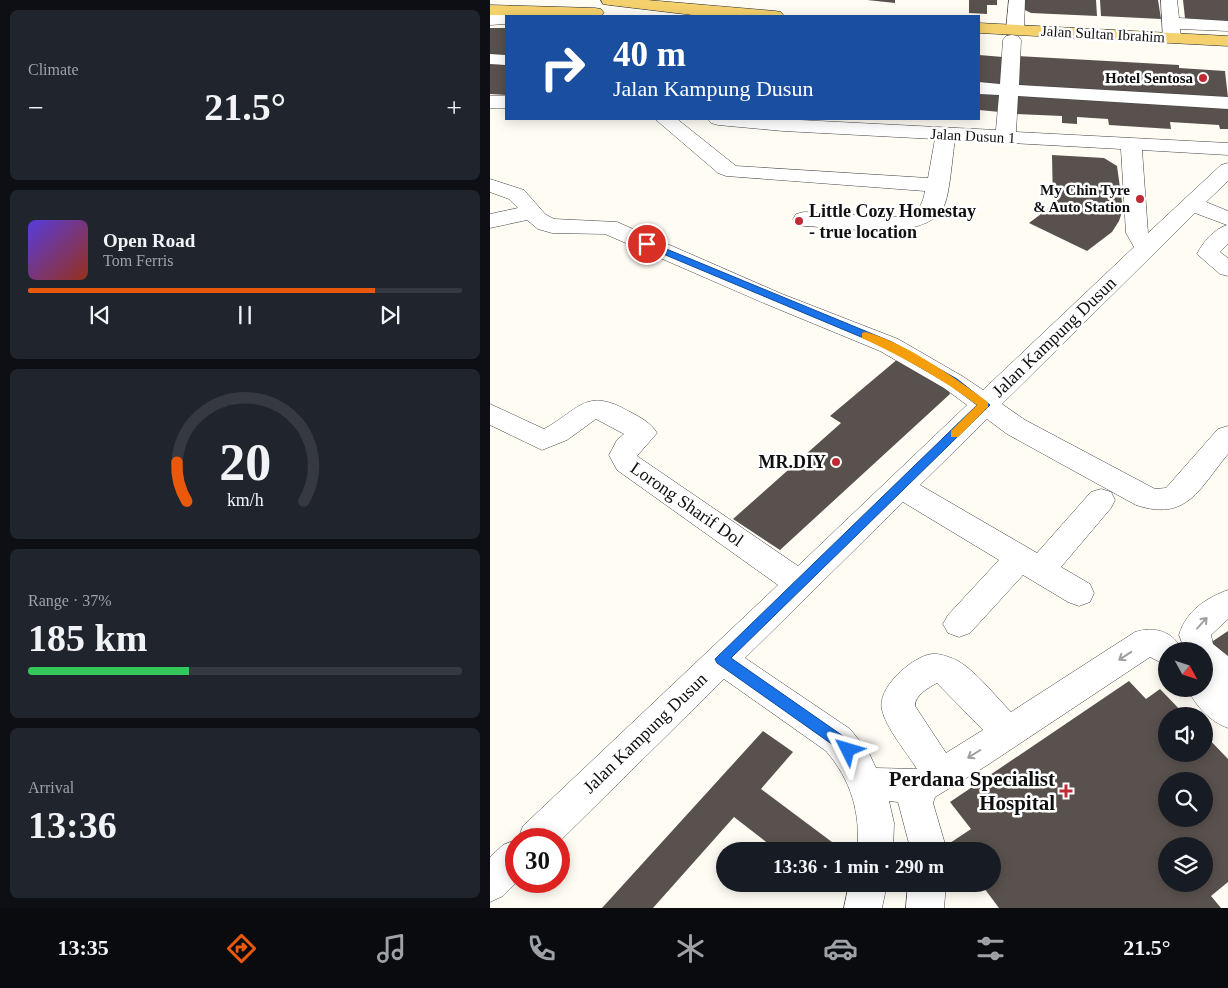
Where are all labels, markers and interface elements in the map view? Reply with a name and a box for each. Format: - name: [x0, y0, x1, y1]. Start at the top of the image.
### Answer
- street label: Jalan Sultan Ibrahim: [1041, 23, 1166, 45]
- icon: right: [530, 35, 595, 100]
- text: 40 m: [613, 35, 686, 74]
- text: Climate: [28, 61, 79, 78]
- place label: Hotel Sentosa: [1105, 70, 1193, 86]
- marker: Hotel Sentosa: [1197, 72, 1209, 84]
- text: Jalan Kampung Dusun: [613, 76, 813, 101]
- text: 21.5°: [204, 86, 286, 128]
- text: −: [28, 92, 44, 123]
- text: +: [446, 92, 462, 123]
- street label: Jalan Dusun 1: [930, 126, 1016, 146]
- place label: My Chin Tyre & Auto Station: [1033, 182, 1131, 215]
- marker: My Chin Tyre & Auto Station: [1134, 193, 1146, 205]
- place label: Little Cozy Homestay - true location: [809, 201, 976, 242]
- marker: Little Cozy Homestay - true location: [793, 215, 805, 227]
- pin: [626, 223, 668, 265]
- text: Open Road: [103, 230, 195, 251]
- icon: arrive: [633, 230, 661, 258]
- text: Tom Ferris: [103, 252, 173, 269]
- street label: Jalan Kampung Dusun: [988, 273, 1120, 401]
- icon: previous: [86, 301, 114, 329]
- icon: pause: [231, 301, 259, 329]
- icon: next: [376, 301, 404, 329]
- text: 20: [219, 434, 271, 491]
- place label: MR.DIY: [759, 452, 826, 472]
- marker: MR.DIY: [830, 456, 842, 468]
- street label: Lorong Sharif Dol: [627, 458, 747, 550]
- text: km/h: [227, 490, 263, 510]
- text: Range · 37%: [28, 592, 112, 609]
- one-way arrow: [1196, 616, 1208, 629]
- text: 185 km: [28, 617, 147, 659]
- north arrow: [1158, 642, 1212, 698]
- map controls: [1158, 642, 1213, 892]
- one-way arrow: [1118, 650, 1132, 661]
- street label: Jalan Kampung Dusun: [579, 669, 711, 797]
- button: sound: [1158, 707, 1213, 762]
- position arrow: [821, 723, 873, 775]
- one-way arrow: [968, 750, 982, 760]
- place label: Perdana Specialist Hospital: [889, 767, 1055, 815]
- button: search: [1158, 772, 1213, 827]
- text: Arrival: [28, 779, 74, 796]
- marker: Perdana Specialist Hospital: [1059, 784, 1073, 798]
- text: 13:36: [28, 804, 117, 846]
- speed limit sign: 30: [505, 828, 570, 893]
- button: layers: [1158, 837, 1213, 892]
- text: 13:36 · 1 min · 290 m: [773, 856, 944, 877]
- icon: directions: [224, 931, 259, 966]
- icon: music: [374, 931, 409, 966]
- icon: phone: [524, 931, 559, 966]
- icon: climate: [673, 931, 708, 966]
- icon: car: [823, 931, 858, 966]
- icon: filters: [973, 931, 1008, 966]
- text: 13:35: [57, 935, 109, 960]
- text: 21.5°: [1123, 935, 1170, 960]

